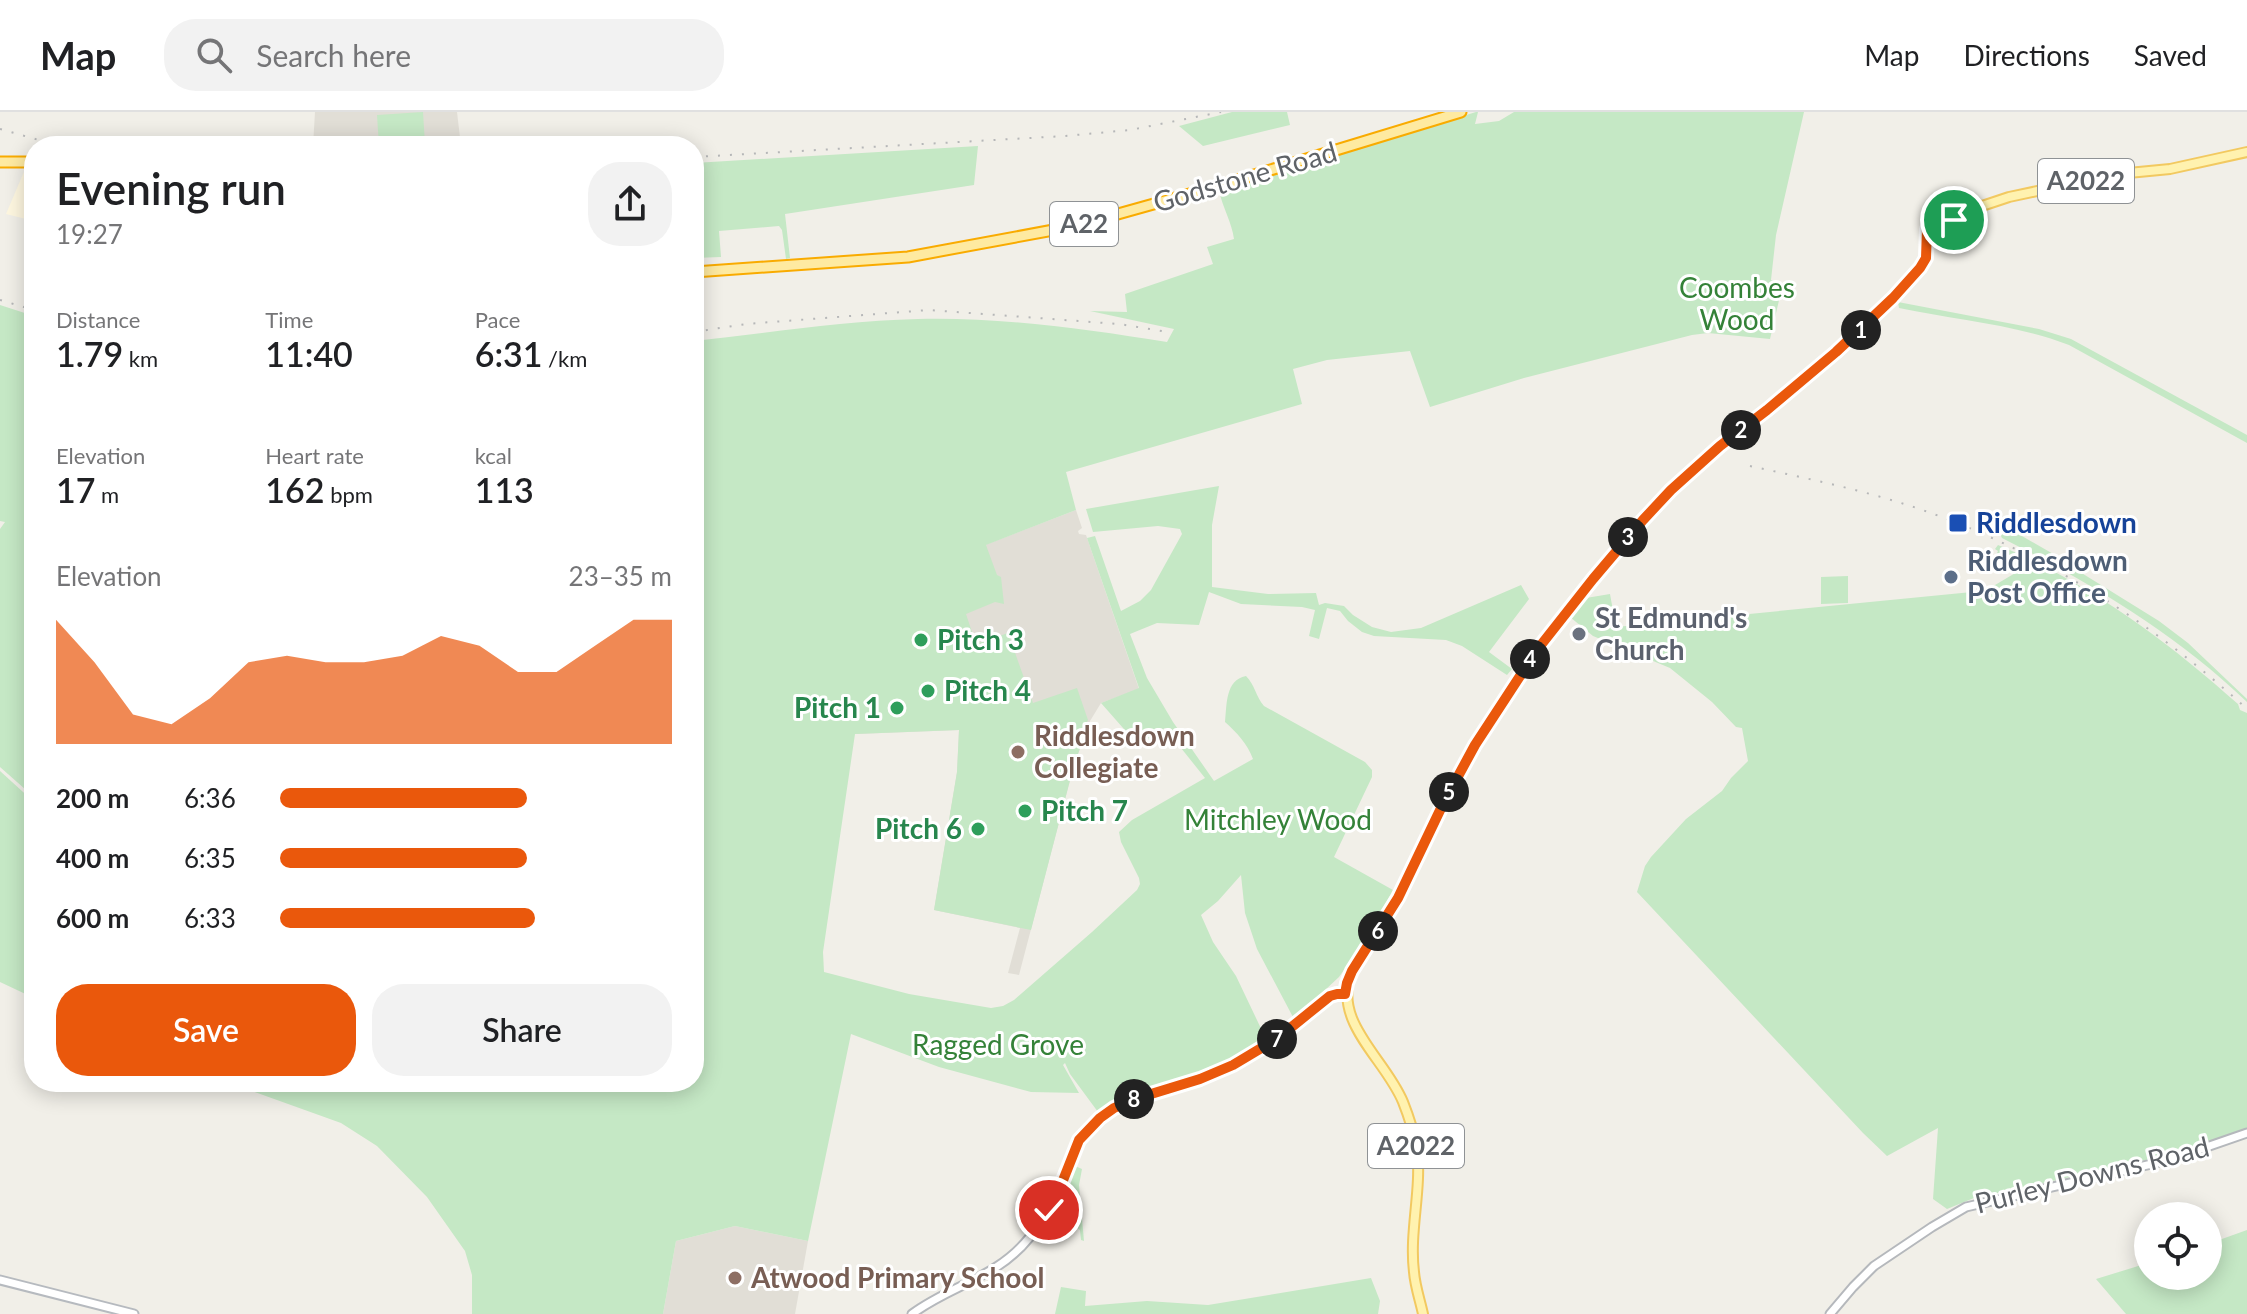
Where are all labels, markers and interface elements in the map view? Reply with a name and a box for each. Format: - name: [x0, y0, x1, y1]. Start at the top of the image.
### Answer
- search box: [164, 19, 724, 91]
- text: Map: [40, 32, 116, 78]
- icon: search: [192, 33, 236, 77]
- text: Search here: [256, 37, 411, 73]
- text: Map: [1864, 38, 1919, 72]
- text: Directions: [1963, 38, 2090, 72]
- text: Saved: [2134, 38, 2207, 72]
- street label: Godstone Road: [1149, 134, 1340, 218]
- road number: A2022: [2038, 159, 2134, 203]
- text: Evening run: [56, 162, 286, 214]
- button: share: [588, 162, 672, 246]
- pin: [1920, 186, 1988, 254]
- icon: arrive: [1932, 198, 1976, 242]
- road number: A22: [1050, 202, 1118, 246]
- text: 19:27: [56, 218, 123, 250]
- park label: Coombes Wood: [1679, 270, 1795, 336]
- text: Distance: [56, 306, 140, 333]
- text: Time: [265, 306, 313, 333]
- text: Pace: [475, 306, 520, 333]
- pin: 1: [1841, 310, 1881, 350]
- text: 1: [1855, 316, 1867, 343]
- text: 1.79: [56, 333, 123, 374]
- text: 11:40: [265, 333, 353, 374]
- text: 6:31: [475, 333, 542, 374]
- text: km: [123, 345, 158, 372]
- text: /km: [542, 345, 587, 372]
- pin: 2: [1721, 410, 1761, 450]
- text: 2: [1735, 416, 1747, 443]
- text: Elevation: [56, 442, 145, 469]
- text: Heart rate: [265, 442, 364, 469]
- text: kcal: [475, 442, 512, 469]
- text: 17: [56, 469, 95, 510]
- text: 162: [265, 469, 325, 510]
- text: 113: [475, 469, 534, 510]
- text: m: [95, 481, 119, 508]
- text: bpm: [325, 481, 373, 508]
- place label: Riddlesdown: [1976, 505, 2137, 539]
- marker: Riddlesdown: [1947, 512, 1969, 534]
- pin: 3: [1608, 517, 1648, 557]
- text: 3: [1622, 523, 1634, 550]
- place label: Riddlesdown Post Office: [1967, 543, 2128, 609]
- text: Elevation: [56, 560, 162, 592]
- text: 23–35 m: [569, 560, 672, 592]
- marker: Riddlesdown Post Office: [1942, 568, 1960, 586]
- place label: St Edmund's Church: [1595, 600, 1747, 666]
- place label: Pitch 3: [937, 622, 1024, 656]
- marker: St Edmund's Church: [1570, 625, 1588, 643]
- marker: Pitch 3: [912, 631, 930, 649]
- pin: 4: [1510, 639, 1550, 679]
- text: 4: [1524, 645, 1536, 672]
- place label: Pitch 4: [944, 673, 1031, 707]
- marker: Pitch 4: [919, 682, 937, 700]
- place label: Pitch 1: [794, 690, 881, 724]
- marker: Pitch 1: [888, 699, 906, 717]
- place label: Riddlesdown Collegiate: [1034, 718, 1195, 784]
- marker: Riddlesdown Collegiate: [1009, 743, 1027, 761]
- pin: 5: [1429, 772, 1469, 812]
- text: 5: [1443, 778, 1455, 805]
- text: 200 m: [56, 782, 129, 814]
- text: 6:36: [184, 782, 236, 814]
- place label: Pitch 7: [1041, 793, 1128, 827]
- marker: Pitch 7: [1016, 802, 1034, 820]
- park label: Mitchley Wood: [1184, 802, 1372, 836]
- place label: Pitch 6: [875, 811, 962, 845]
- marker: Pitch 6: [969, 820, 987, 838]
- text: 400 m: [56, 842, 129, 874]
- text: 6:35: [184, 842, 236, 874]
- text: 600 m: [56, 902, 129, 934]
- text: 6:33: [184, 902, 236, 934]
- pin: 6: [1358, 911, 1398, 951]
- text: 6: [1372, 917, 1384, 944]
- button: Save: [56, 984, 356, 1076]
- button: Share: [372, 984, 672, 1076]
- pin: 7: [1257, 1019, 1297, 1059]
- text: 7: [1271, 1025, 1283, 1052]
- park label: Ragged Grove: [912, 1027, 1084, 1061]
- pin: 8: [1114, 1079, 1154, 1119]
- text: 8: [1128, 1085, 1140, 1112]
- road number: A2022: [1368, 1124, 1464, 1168]
- street label: Purley Downs Road: [1971, 1128, 2212, 1220]
- pin: [1015, 1176, 1083, 1244]
- icon: check: [1027, 1188, 1071, 1232]
- map controls: [2134, 1202, 2222, 1290]
- button: locate: [2134, 1202, 2222, 1290]
- place label: Atwood Primary School: [750, 1260, 1044, 1294]
- marker: Atwood Primary School: [726, 1269, 744, 1287]

